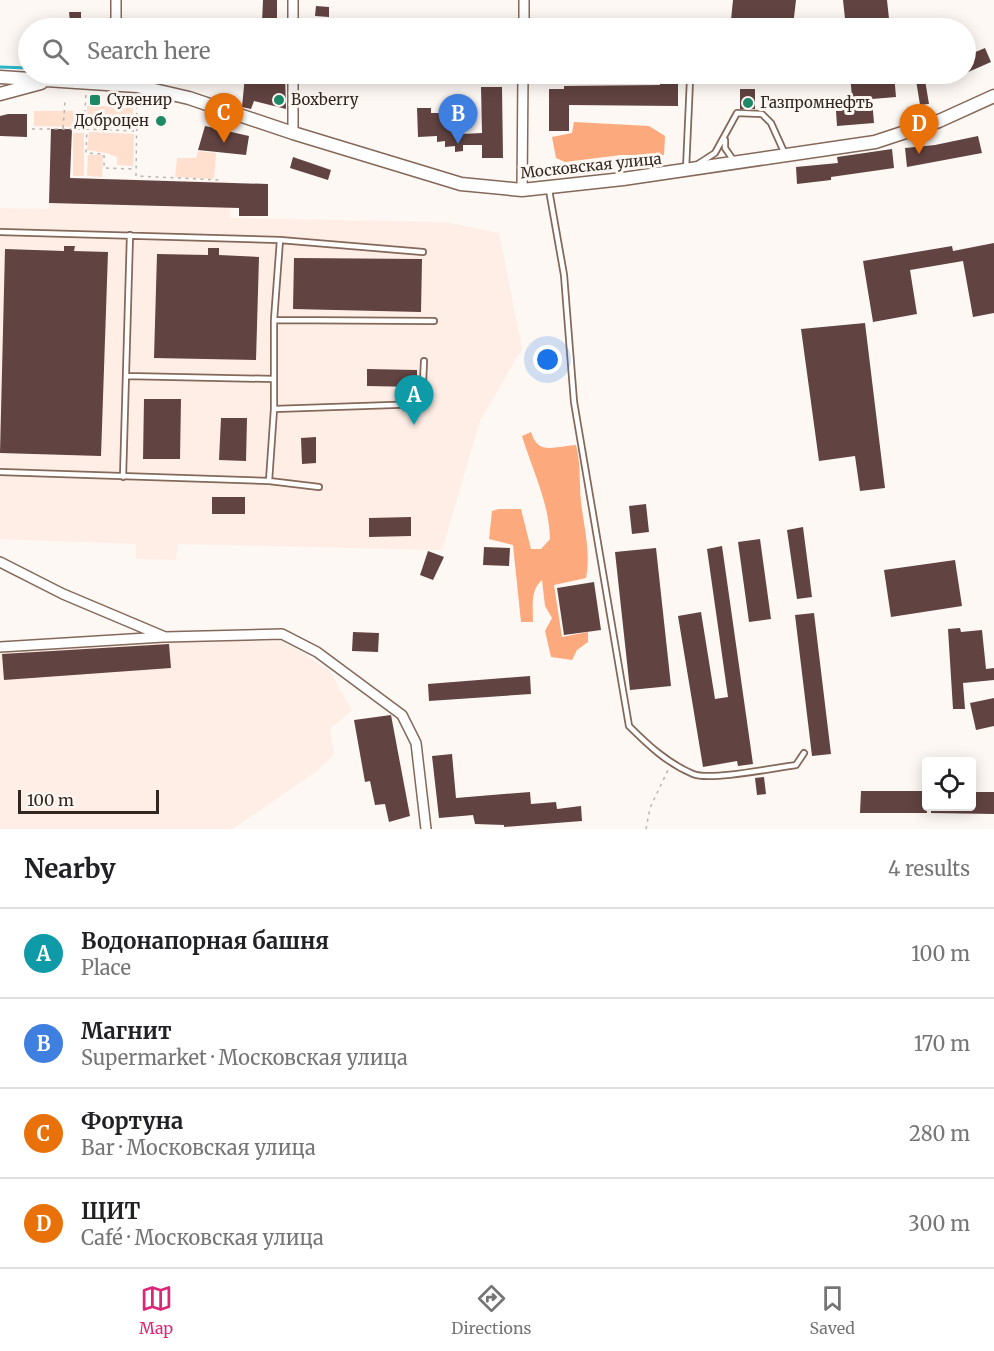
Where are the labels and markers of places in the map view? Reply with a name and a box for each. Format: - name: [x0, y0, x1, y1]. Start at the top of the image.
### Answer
- place label: Сувенир: [107, 90, 172, 109]
- place label: Boxberry: [291, 90, 359, 109]
- marker: Сувенир: [88, 93, 102, 107]
- marker: Boxberry: [272, 93, 286, 107]
- place label: Газпромнефть: [760, 93, 873, 112]
- pin: C: [204, 94, 244, 143]
- pin: B: [438, 94, 478, 144]
- marker: Газпромнефть: [741, 96, 755, 110]
- pin: D: [900, 104, 938, 154]
- place label: Доброцен: [74, 111, 149, 130]
- marker: Доброцен: [154, 114, 168, 128]
- pin: A: [394, 376, 434, 425]

